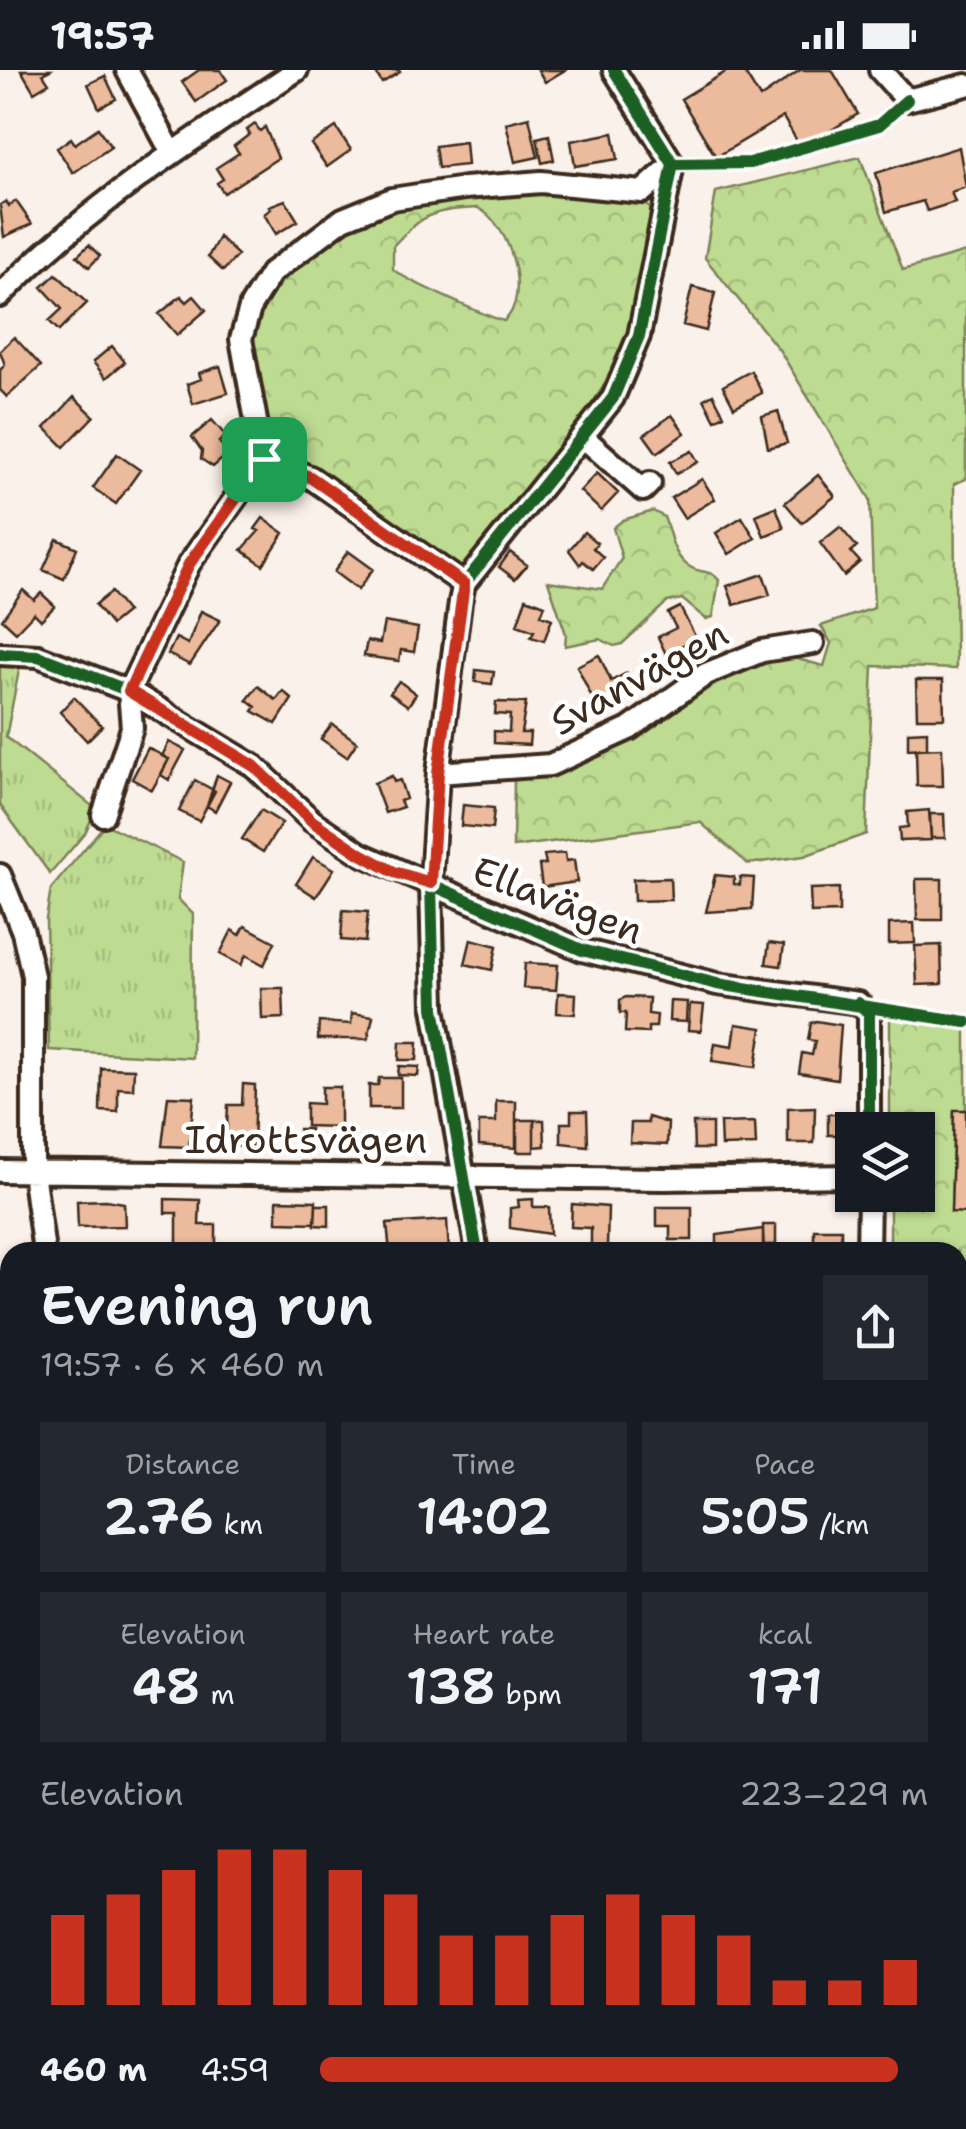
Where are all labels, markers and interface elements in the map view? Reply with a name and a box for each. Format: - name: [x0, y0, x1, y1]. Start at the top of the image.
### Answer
- text: 19:57: [50, 10, 155, 61]
- pin: [222, 417, 307, 502]
- icon: arrive: [237, 432, 292, 487]
- street label: Svanvägen: [541, 607, 737, 747]
- street label: Ellavägen: [466, 844, 650, 956]
- map controls: [835, 1112, 935, 1212]
- button: layers: [835, 1112, 935, 1212]
- street label: Idrottsvägen: [185, 1114, 427, 1165]
- text: Evening run: [40, 1268, 373, 1342]
- button: share: [823, 1275, 928, 1380]
- text: 19:57 · 6 × 460 m: [40, 1343, 324, 1386]
- text: Distance: [126, 1445, 240, 1483]
- text: Time: [452, 1445, 516, 1483]
- text: Pace: [754, 1445, 816, 1483]
- text: 2.76: [103, 1483, 214, 1550]
- text: 14:02: [416, 1483, 552, 1550]
- text: 5:05: [701, 1483, 810, 1550]
- text: km: [214, 1505, 263, 1543]
- text: /km: [810, 1505, 869, 1543]
- text: Elevation: [120, 1615, 246, 1653]
- text: Heart rate: [413, 1615, 555, 1653]
- text: kcal: [758, 1615, 812, 1653]
- text: 48: [131, 1653, 201, 1720]
- text: 138: [406, 1653, 496, 1720]
- text: 171: [747, 1653, 823, 1720]
- text: m: [201, 1675, 235, 1713]
- text: bpm: [496, 1675, 562, 1713]
- text: Elevation: [40, 1772, 183, 1815]
- text: 223–229 m: [739, 1772, 928, 1815]
- text: 460 m: [40, 2048, 147, 2091]
- text: 4:59: [200, 2048, 270, 2091]

